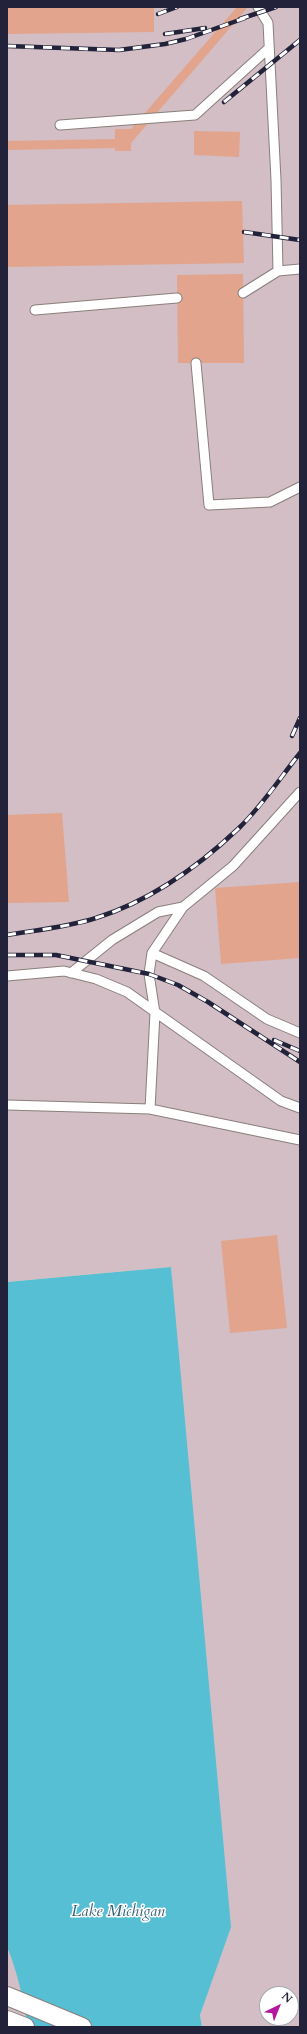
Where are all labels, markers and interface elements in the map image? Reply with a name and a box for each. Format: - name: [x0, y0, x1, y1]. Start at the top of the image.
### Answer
- water label: Lake Michigan: [71, 1902, 165, 1922]
- north arrow: [259, 1986, 299, 2026]
- text: N: [278, 1989, 295, 2006]

